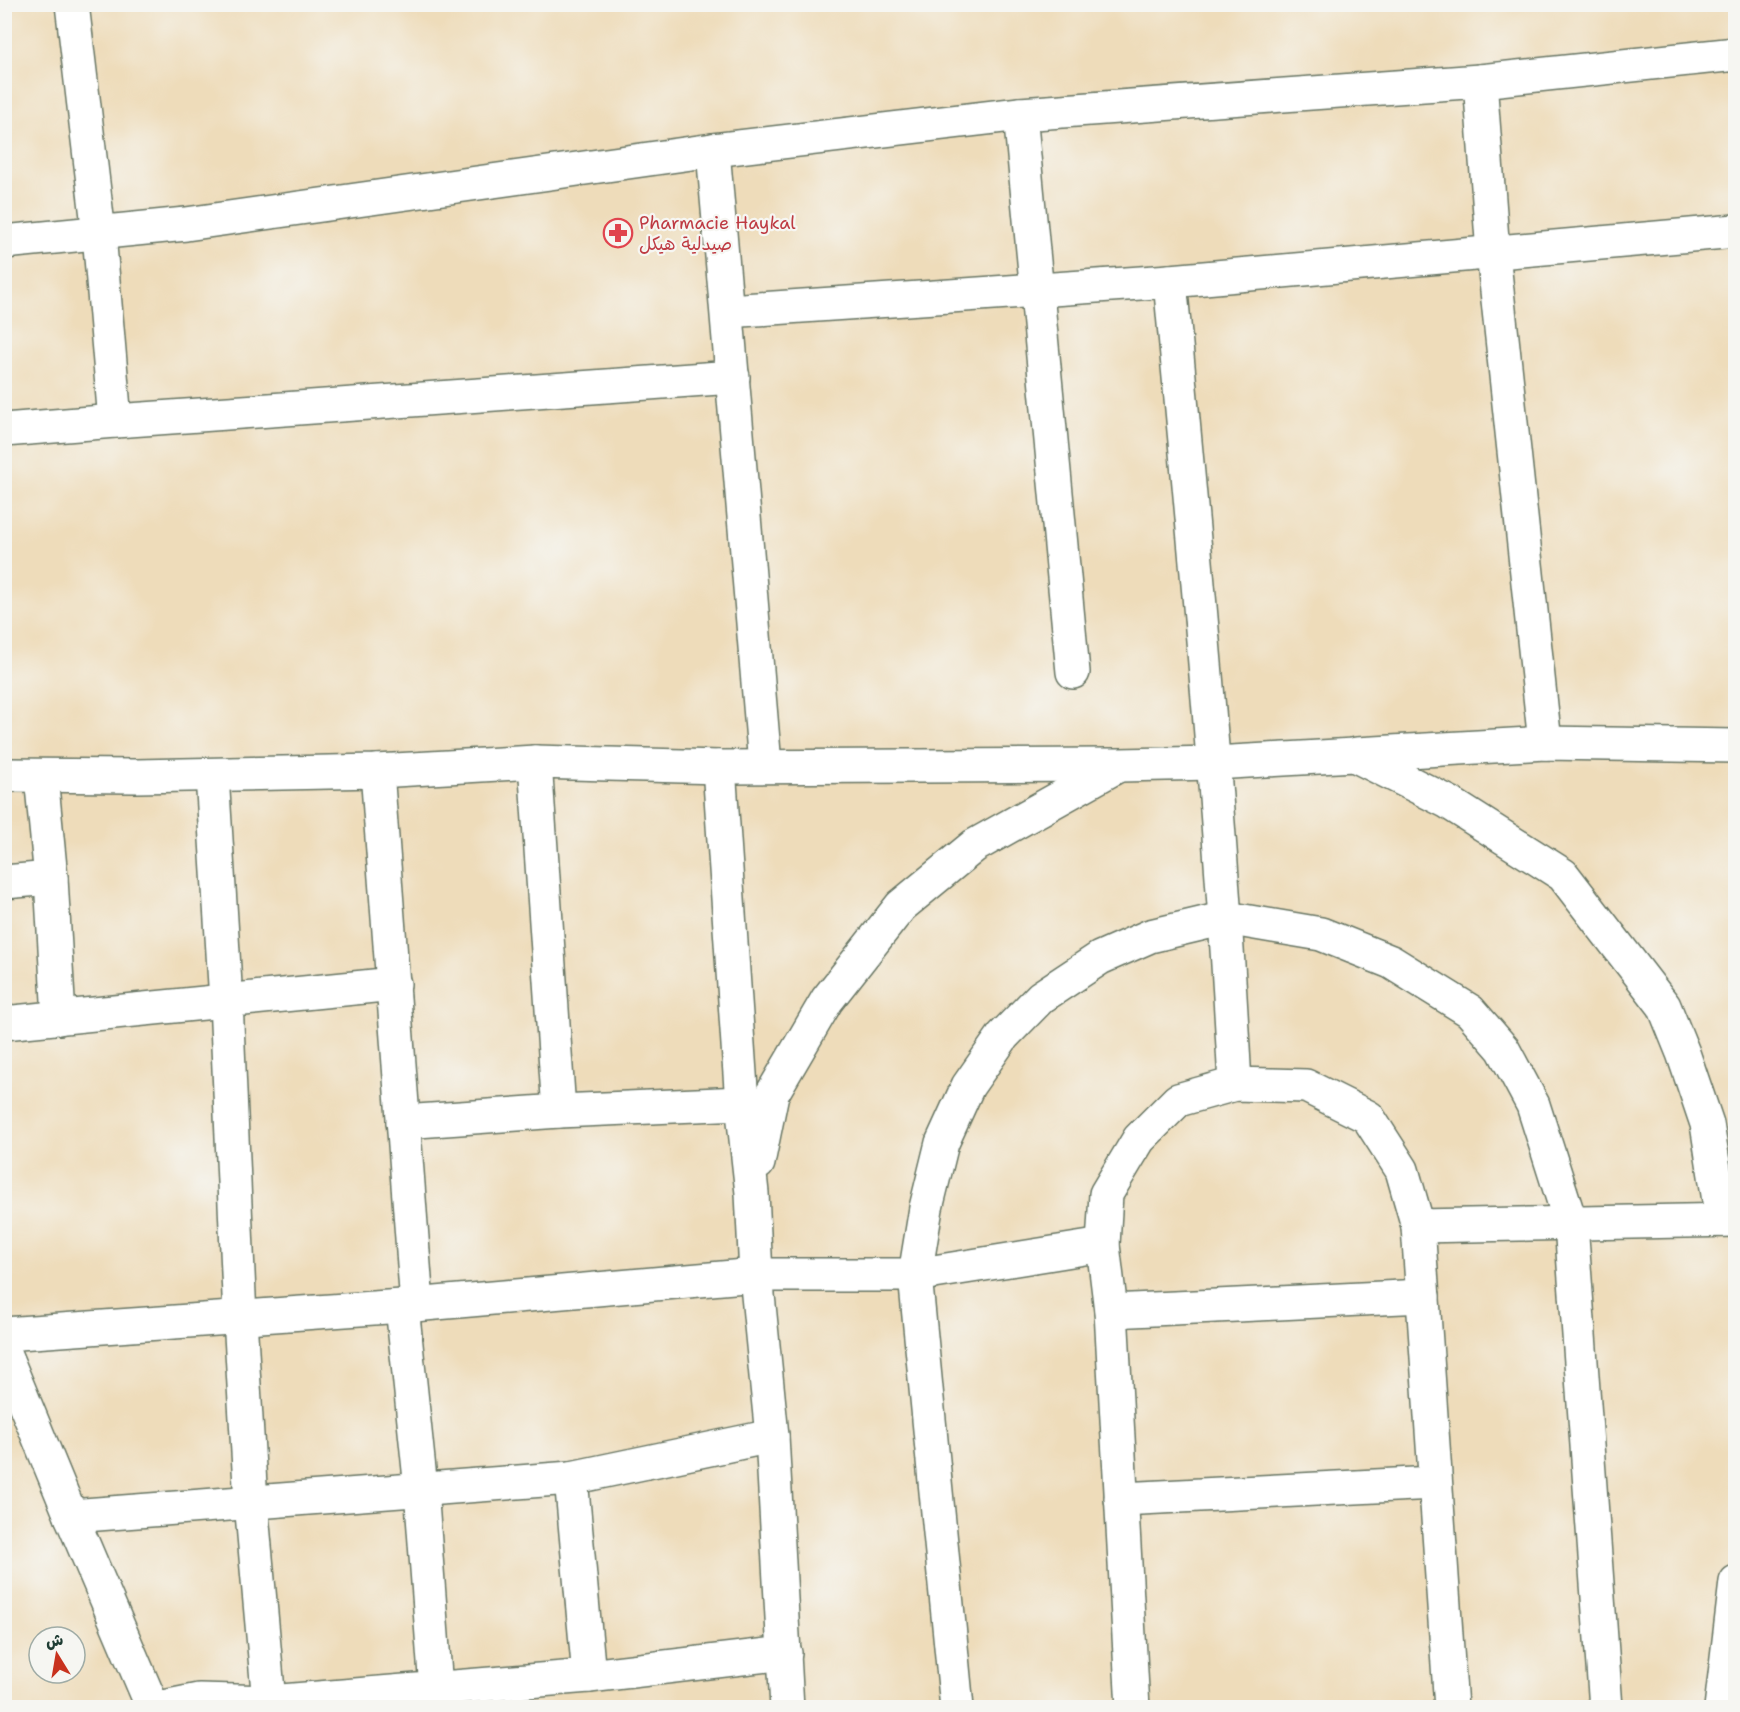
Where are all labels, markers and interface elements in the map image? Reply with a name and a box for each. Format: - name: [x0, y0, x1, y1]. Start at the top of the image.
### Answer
- place label: Pharmacie Haykal صيدلية هيكل: [639, 211, 796, 256]
- pharmacy icon: Pharmacie Haykal صيدلية هيكل: [602, 217, 634, 249]
- north arrow: [27, 1625, 87, 1685]
- text: ش: [44, 1629, 65, 1653]

